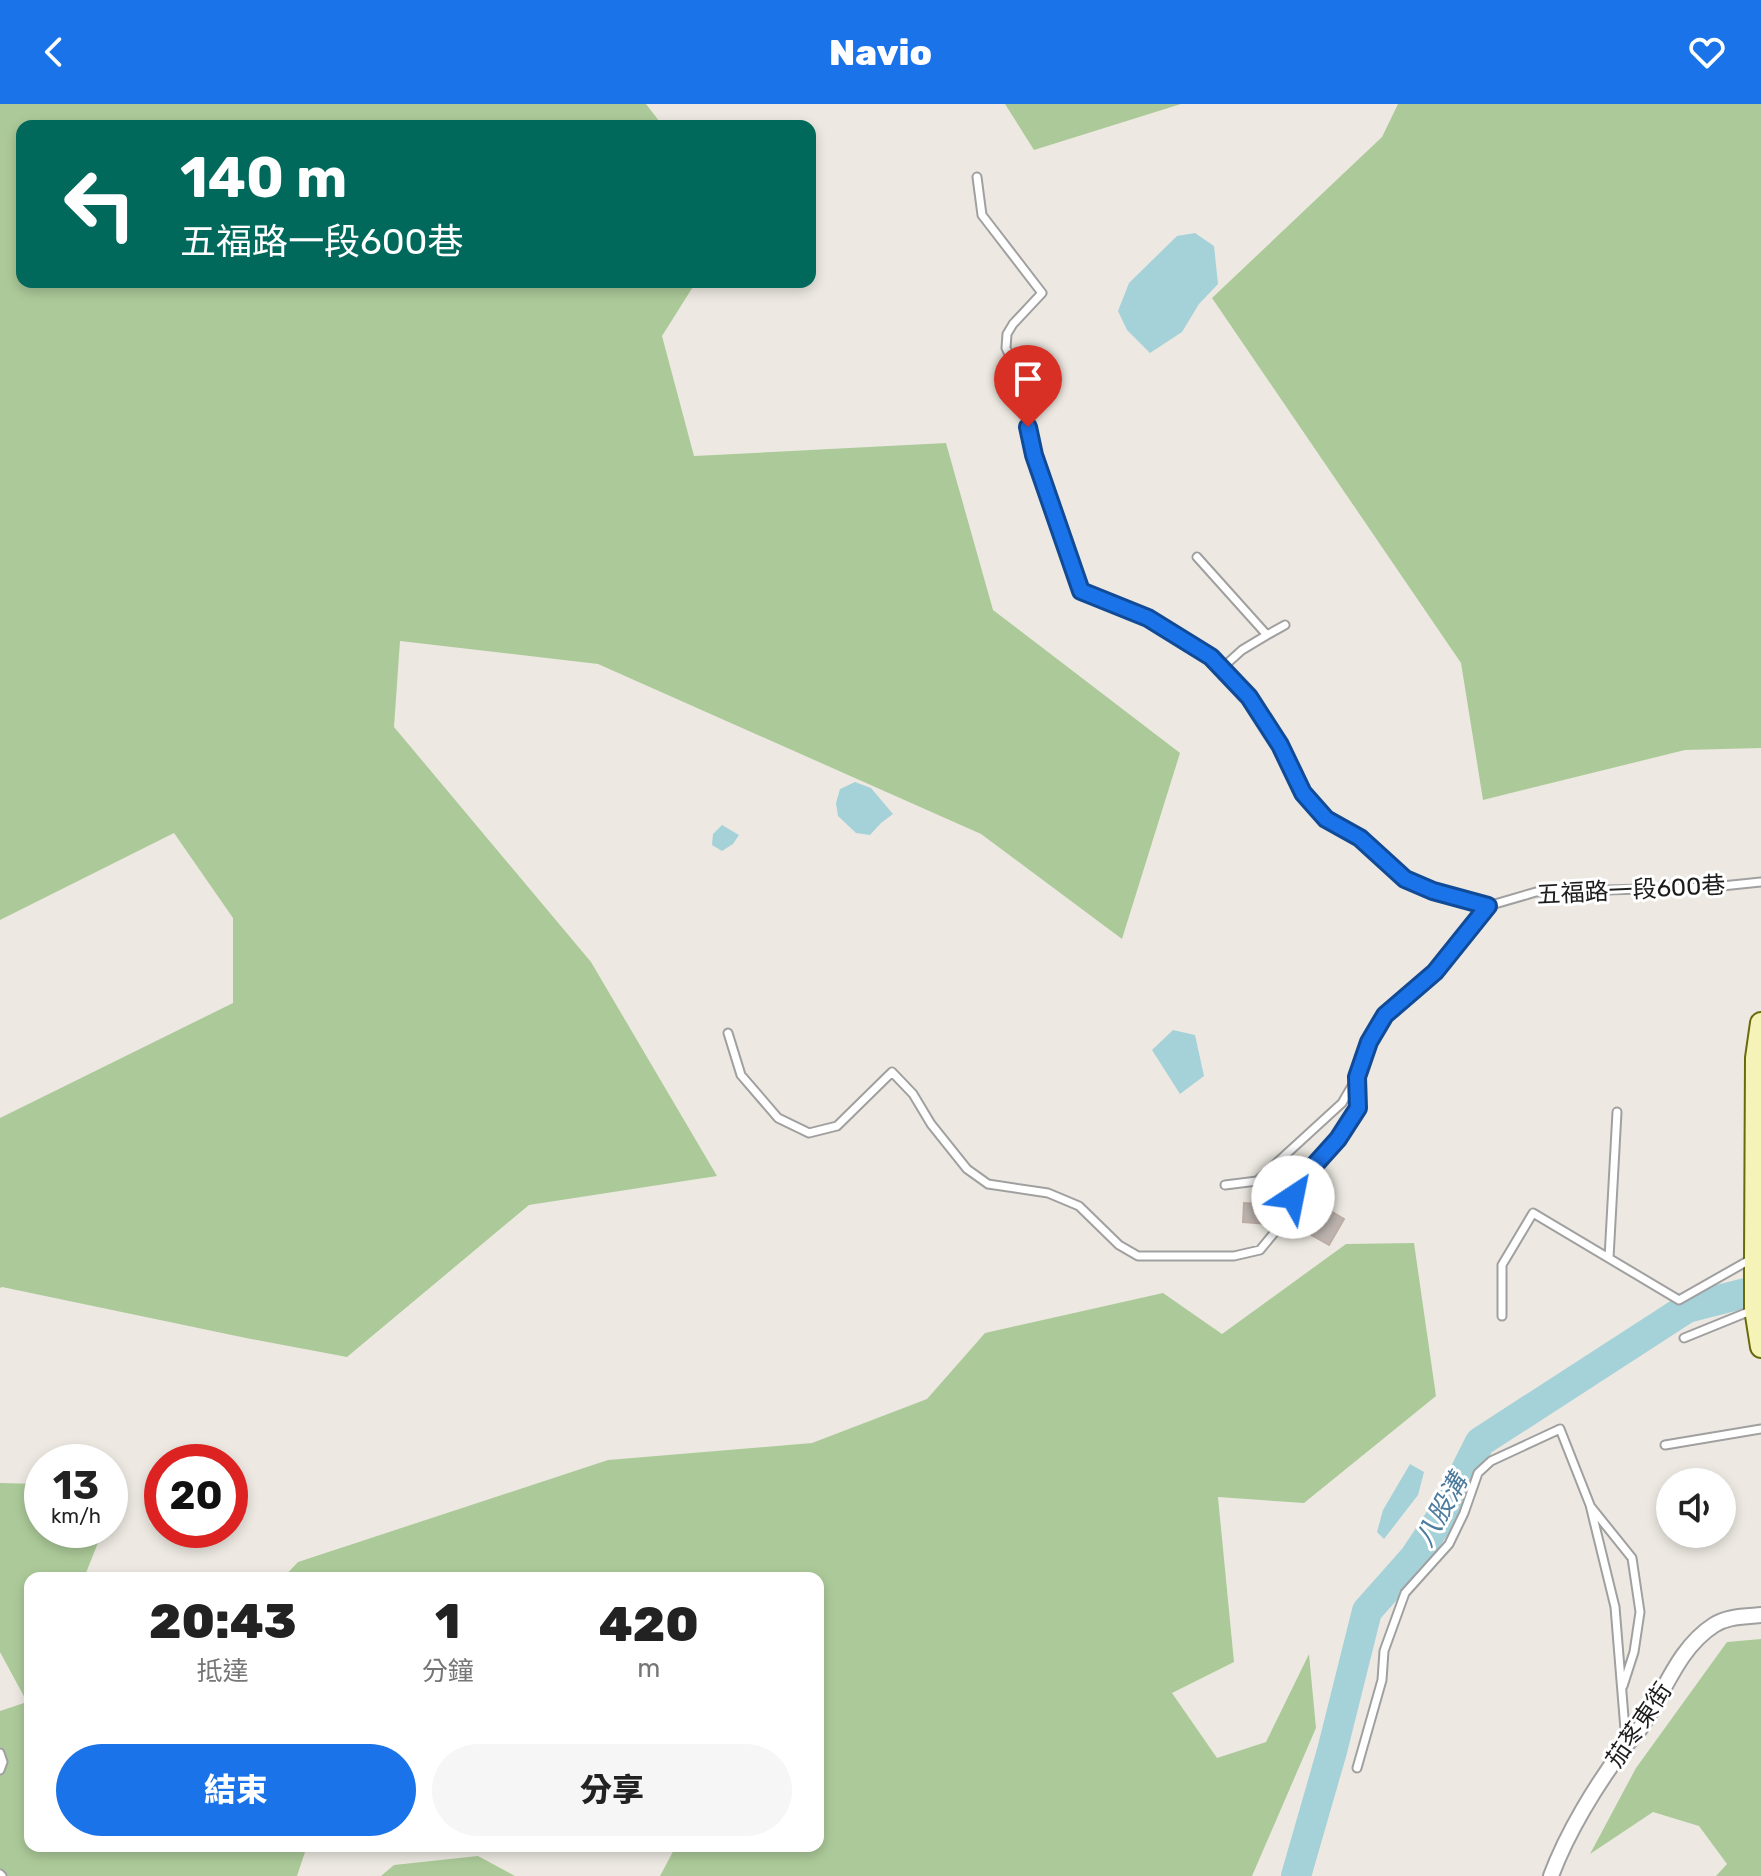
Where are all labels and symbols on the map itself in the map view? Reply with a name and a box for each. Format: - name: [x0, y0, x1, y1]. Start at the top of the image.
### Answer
- pin: [994, 345, 1062, 427]
- street label: 五福路一段600巷: [1536, 871, 1726, 909]
- position arrow: [1251, 1155, 1335, 1239]
- speed limit sign: 20: [144, 1444, 248, 1548]
- water label: 八股溝: [1409, 1465, 1476, 1552]
- street label: 茄苳東街: [1601, 1677, 1677, 1773]

